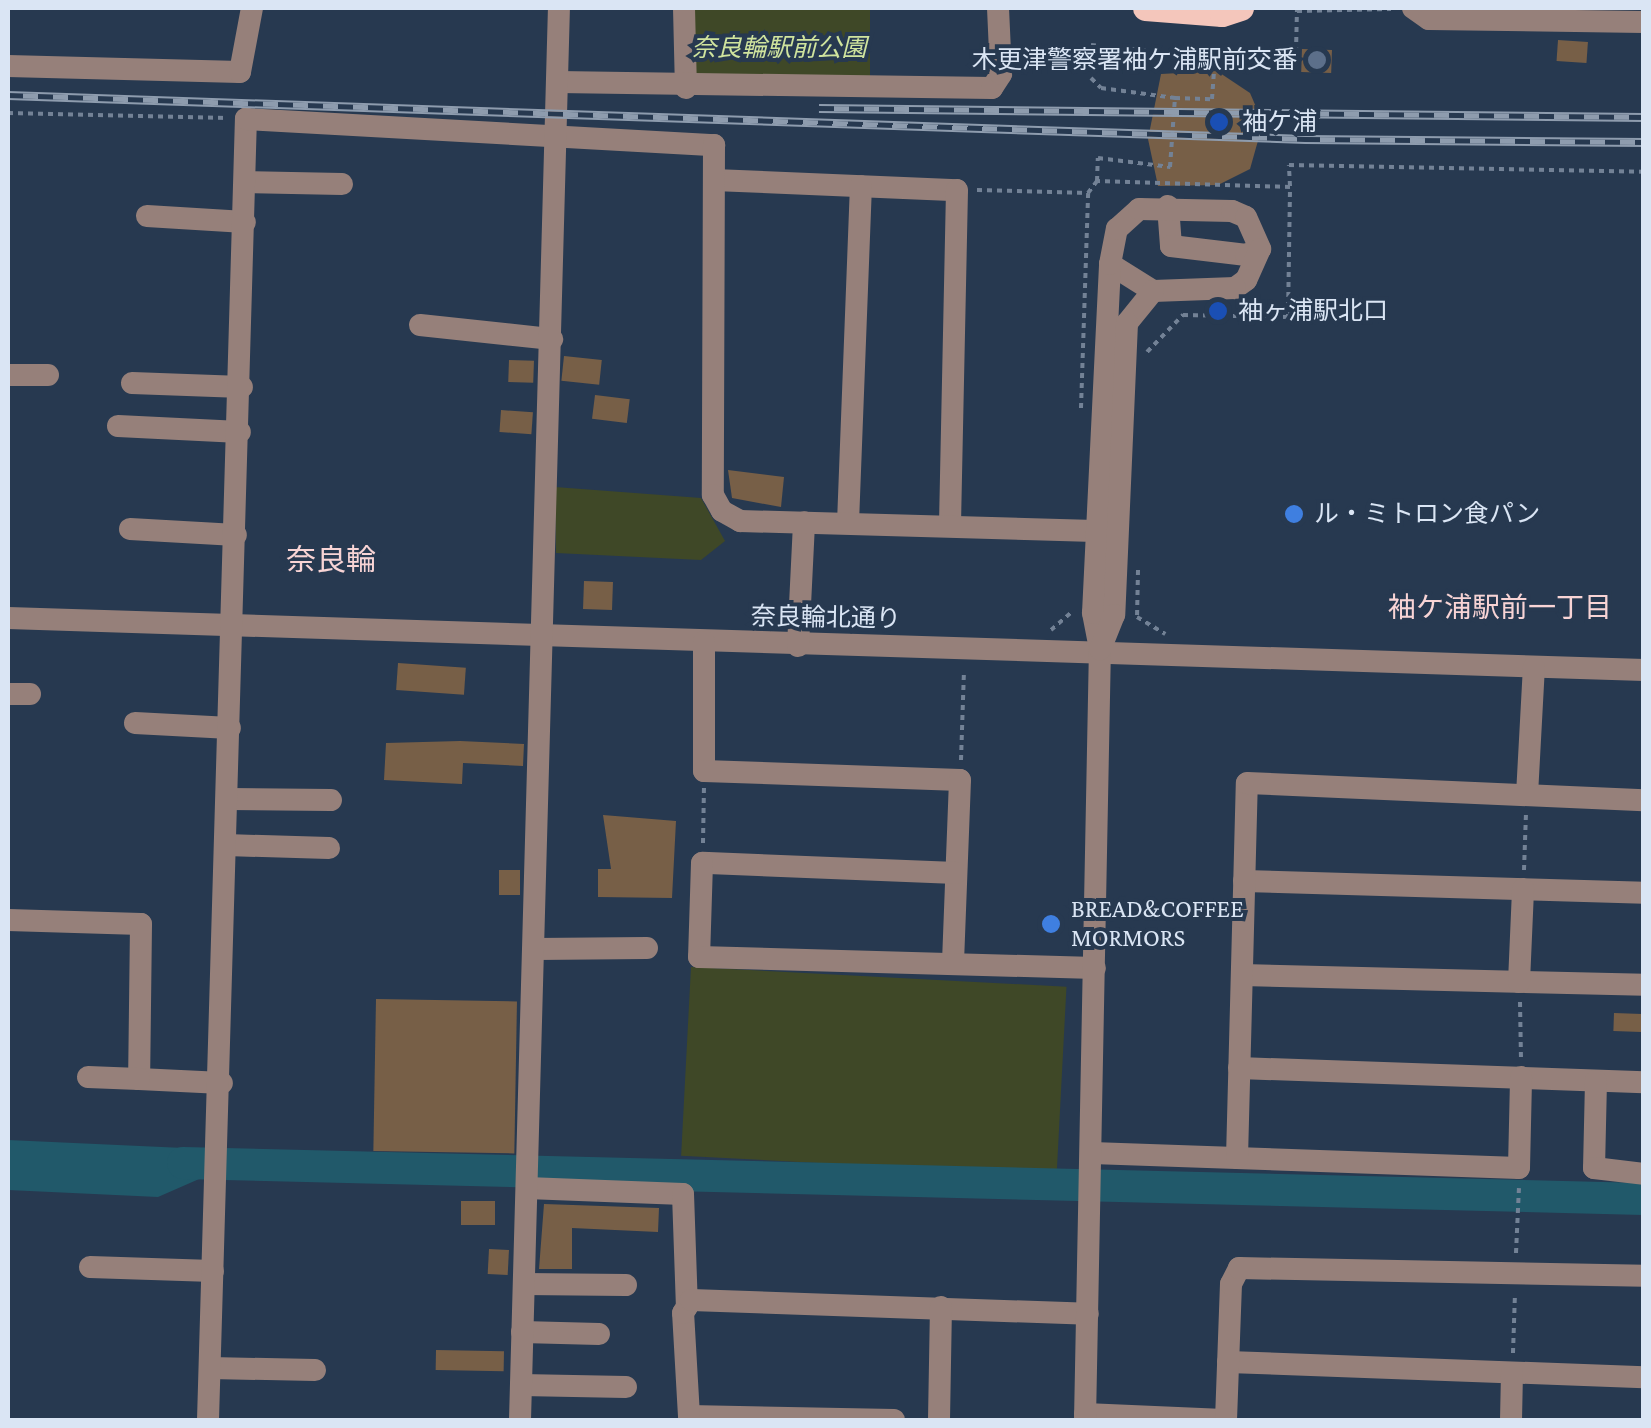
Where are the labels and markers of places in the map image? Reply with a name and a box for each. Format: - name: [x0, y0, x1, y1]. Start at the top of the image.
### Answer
- place label: 木更津警察署袖ケ浦駅前交番: [972, 45, 1297, 75]
- marker: 木更津警察署袖ケ浦駅前交番: [1306, 49, 1328, 71]
- place label: 袖ケ浦: [1242, 107, 1317, 137]
- marker: 袖ケ浦: [1206, 109, 1232, 135]
- place label: 袖ヶ浦駅北口: [1238, 296, 1388, 326]
- marker: 袖ヶ浦駅北口: [1207, 300, 1229, 322]
- place label: ル・ミトロン食パン: [1314, 499, 1539, 529]
- marker: ル・ミトロン食パン: [1283, 503, 1305, 525]
- place label: BREAD&COFFEE MORMORS: [1071, 895, 1244, 954]
- marker: BREAD&COFFEE MORMORS: [1040, 913, 1062, 935]

